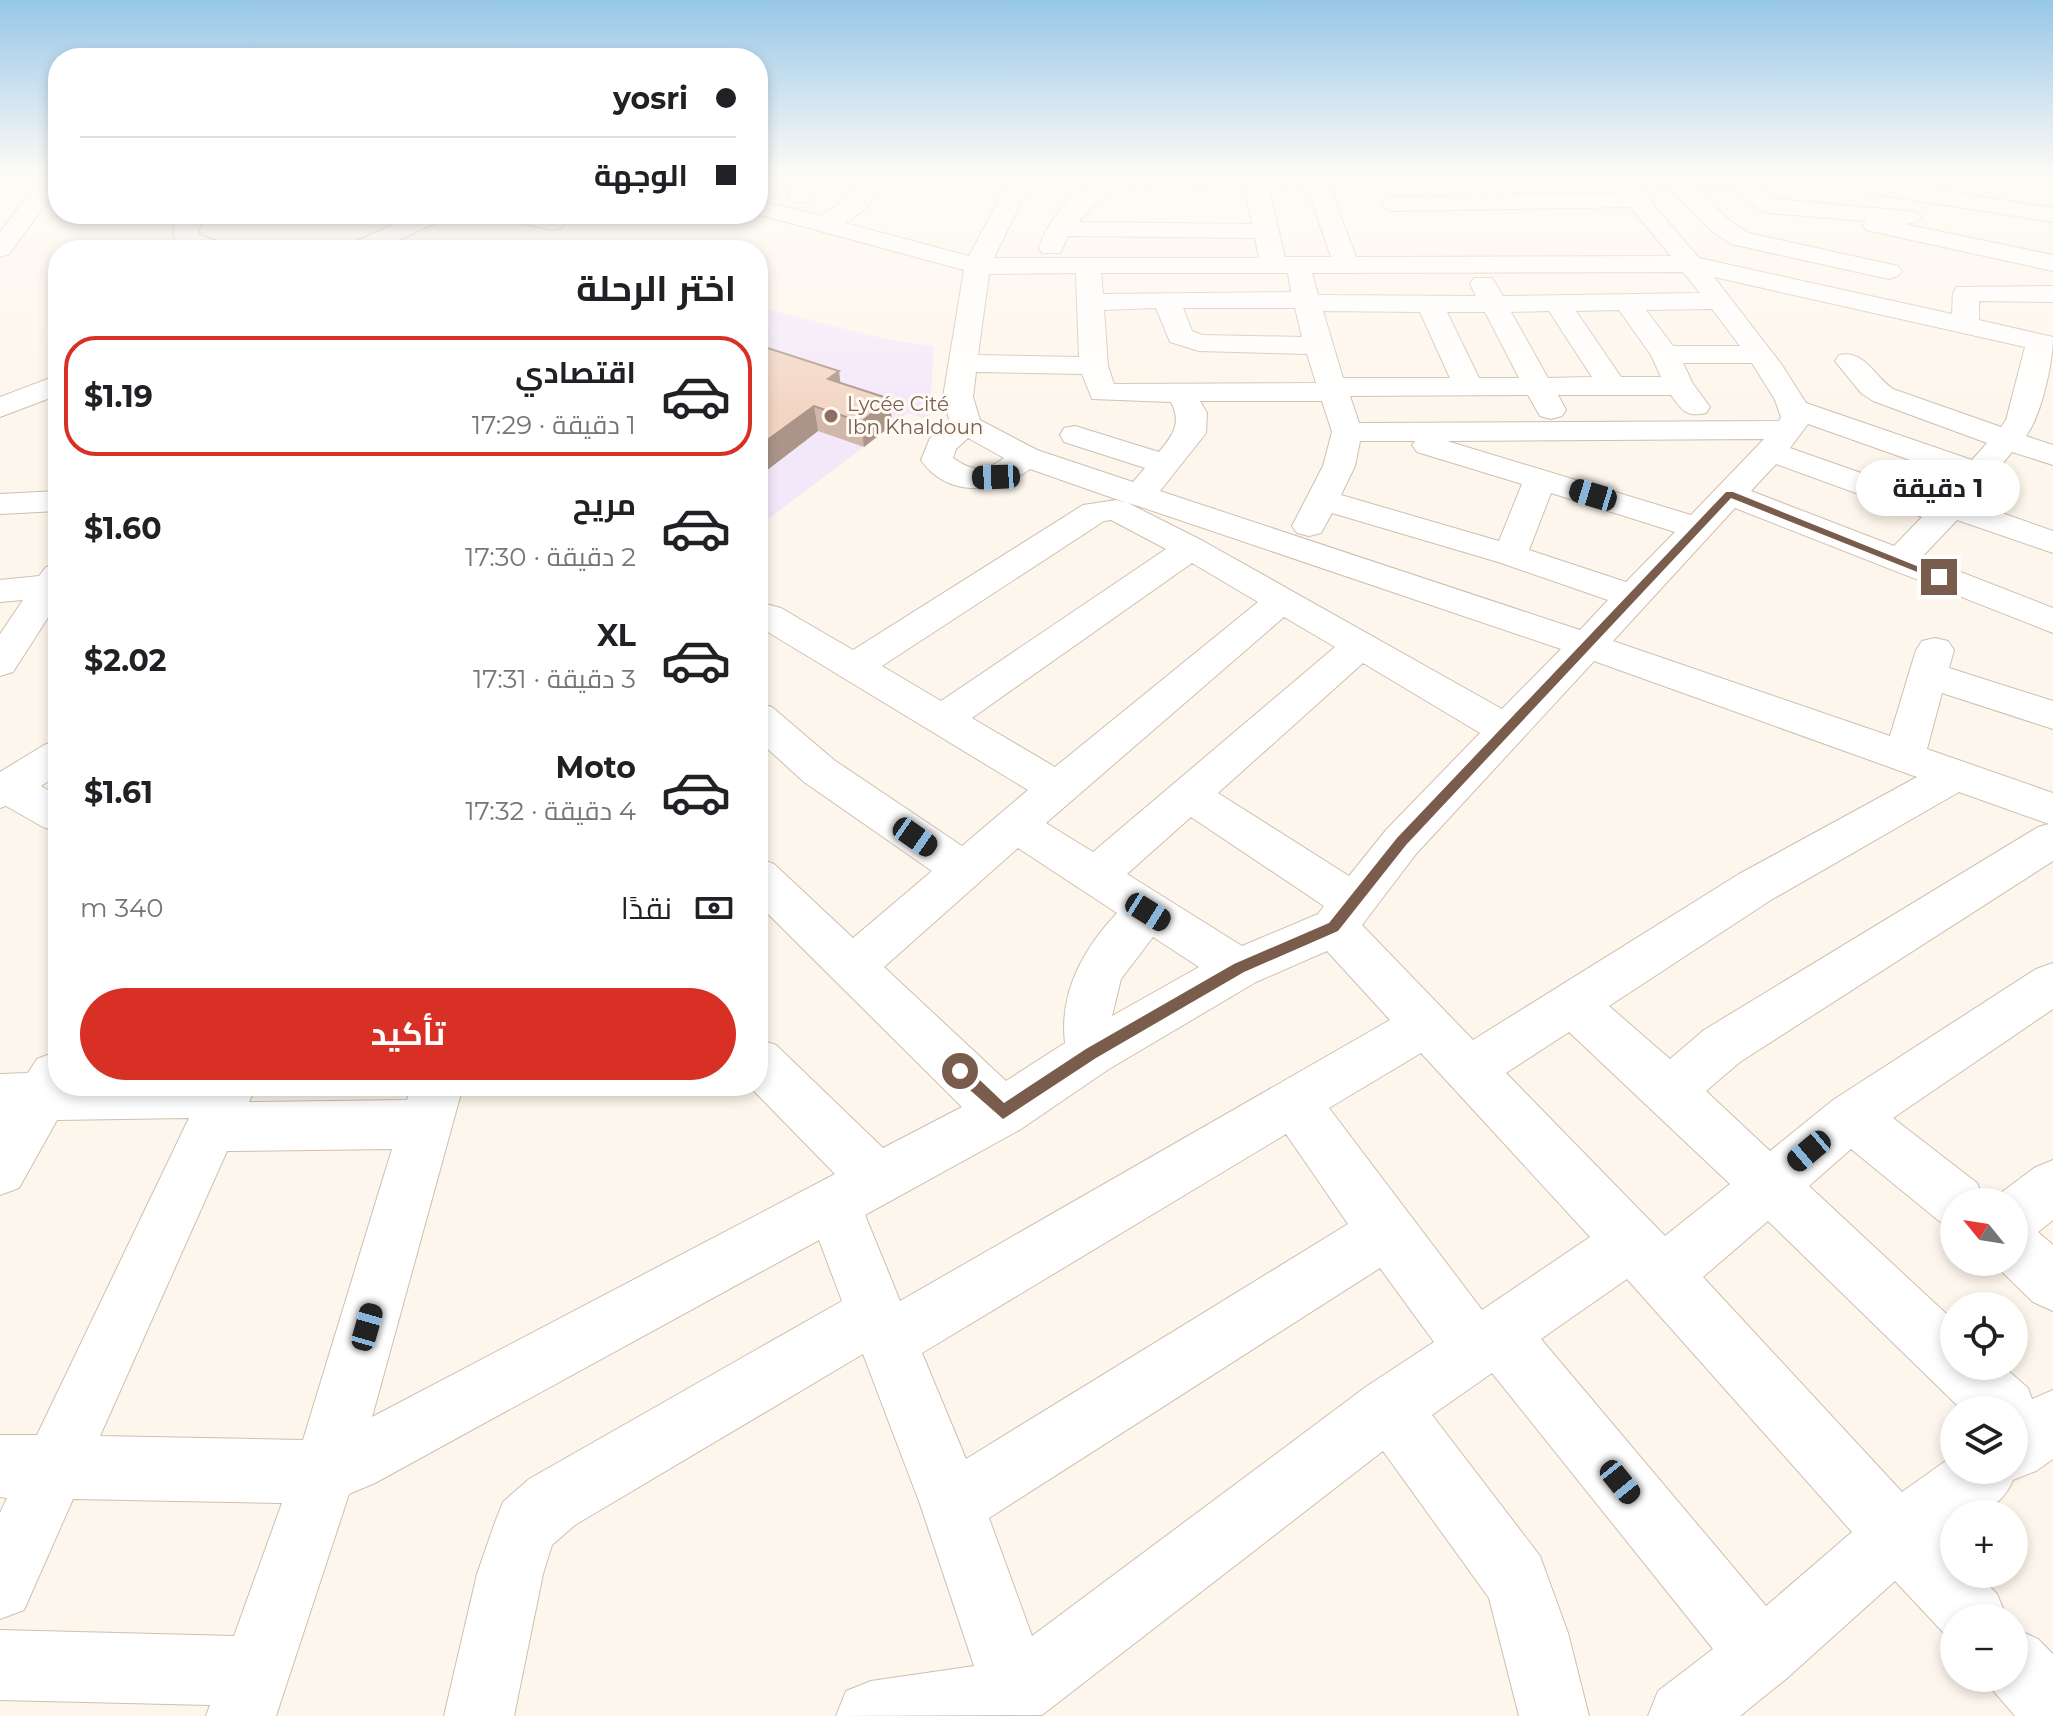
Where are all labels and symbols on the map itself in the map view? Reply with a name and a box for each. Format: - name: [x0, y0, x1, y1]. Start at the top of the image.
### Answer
- place label: Lycée Cité Ibn Khaldoun: [847, 392, 983, 439]
- marker: Lycée Cité Ibn Khaldoun: [822, 407, 840, 425]
- callout: 1 دقيقة: [1857, 461, 2021, 517]
- car: [972, 464, 1020, 490]
- car: [1567, 477, 1619, 513]
- route end: [1921, 559, 1957, 595]
- car: [888, 813, 942, 861]
- car: [1121, 889, 1175, 935]
- route start: [942, 1053, 978, 1089]
- car: [1783, 1126, 1835, 1176]
- north arrow: [1940, 1188, 2028, 1276]
- car: [349, 1301, 385, 1353]
- car: [1596, 1456, 1644, 1508]

